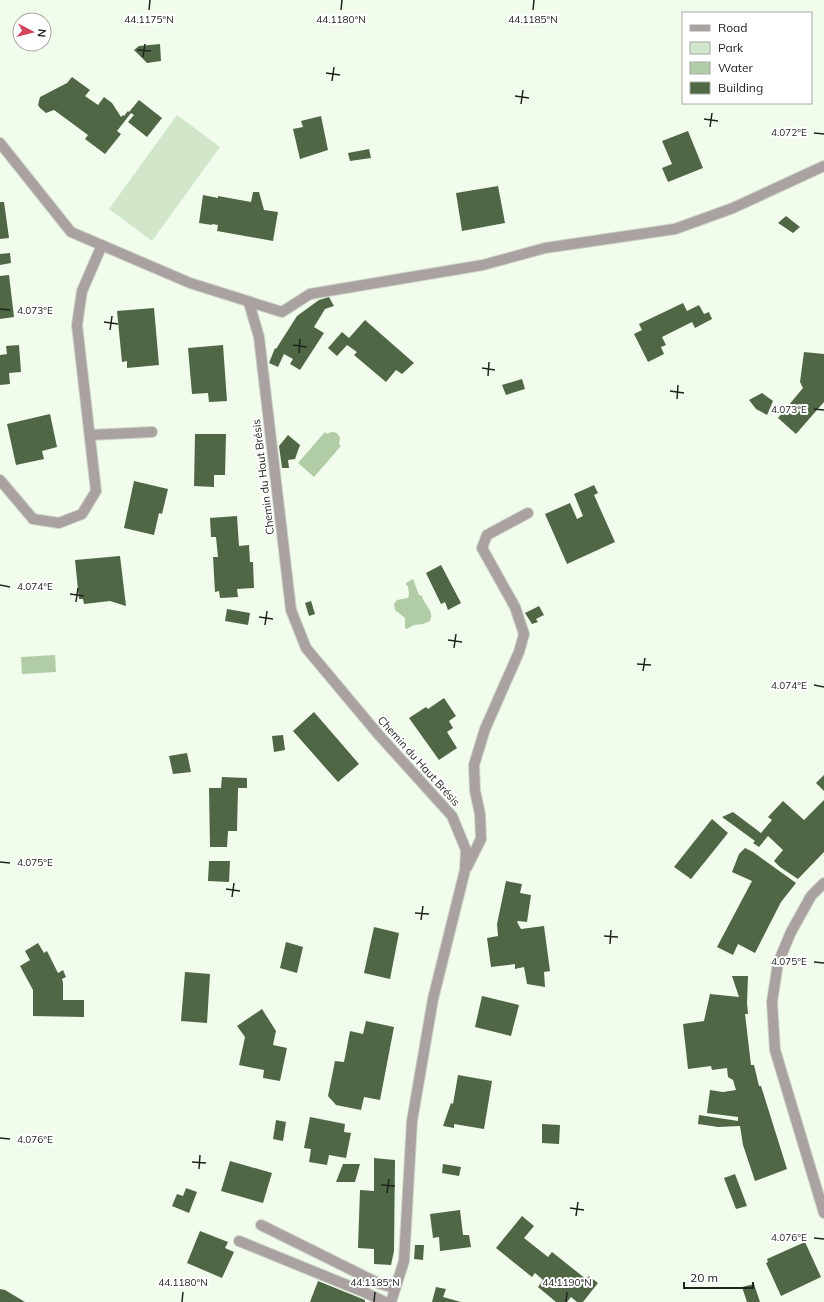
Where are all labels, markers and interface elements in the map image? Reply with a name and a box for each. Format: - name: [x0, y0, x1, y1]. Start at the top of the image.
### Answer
- north arrow: [12, 12, 52, 52]
- legend: [682, 12, 812, 104]
- text: 44.1175°N: [124, 13, 174, 26]
- text: 44.1180°N: [316, 13, 366, 26]
- text: 44.1185°N: [508, 13, 558, 26]
- text: Road: [718, 20, 747, 35]
- text: N: [34, 28, 49, 38]
- text: Park: [718, 40, 744, 55]
- text: Water: [718, 60, 754, 75]
- text: Building: [718, 80, 763, 95]
- text: 4.072°E: [771, 126, 807, 139]
- text: 4.073°E: [17, 304, 53, 317]
- text: 4.073°E: [771, 403, 807, 416]
- street label: Chemin du Haut Brésis: [249, 418, 277, 536]
- text: 4.074°E: [17, 580, 53, 593]
- text: 4.074°E: [771, 679, 807, 692]
- street label: Chemin du Haut Brésis: [375, 713, 463, 809]
- text: 4.075°E: [17, 856, 53, 869]
- text: 4.075°E: [771, 955, 807, 968]
- text: 4.076°E: [17, 1133, 53, 1146]
- text: 4.076°E: [771, 1231, 807, 1244]
- scale bar: [684, 1264, 753, 1290]
- text: 20 m: [690, 1270, 718, 1285]
- text: 44.1180°N: [158, 1276, 208, 1289]
- text: 44.1185°N: [350, 1276, 400, 1289]
- text: 44.1190°N: [542, 1276, 592, 1289]

